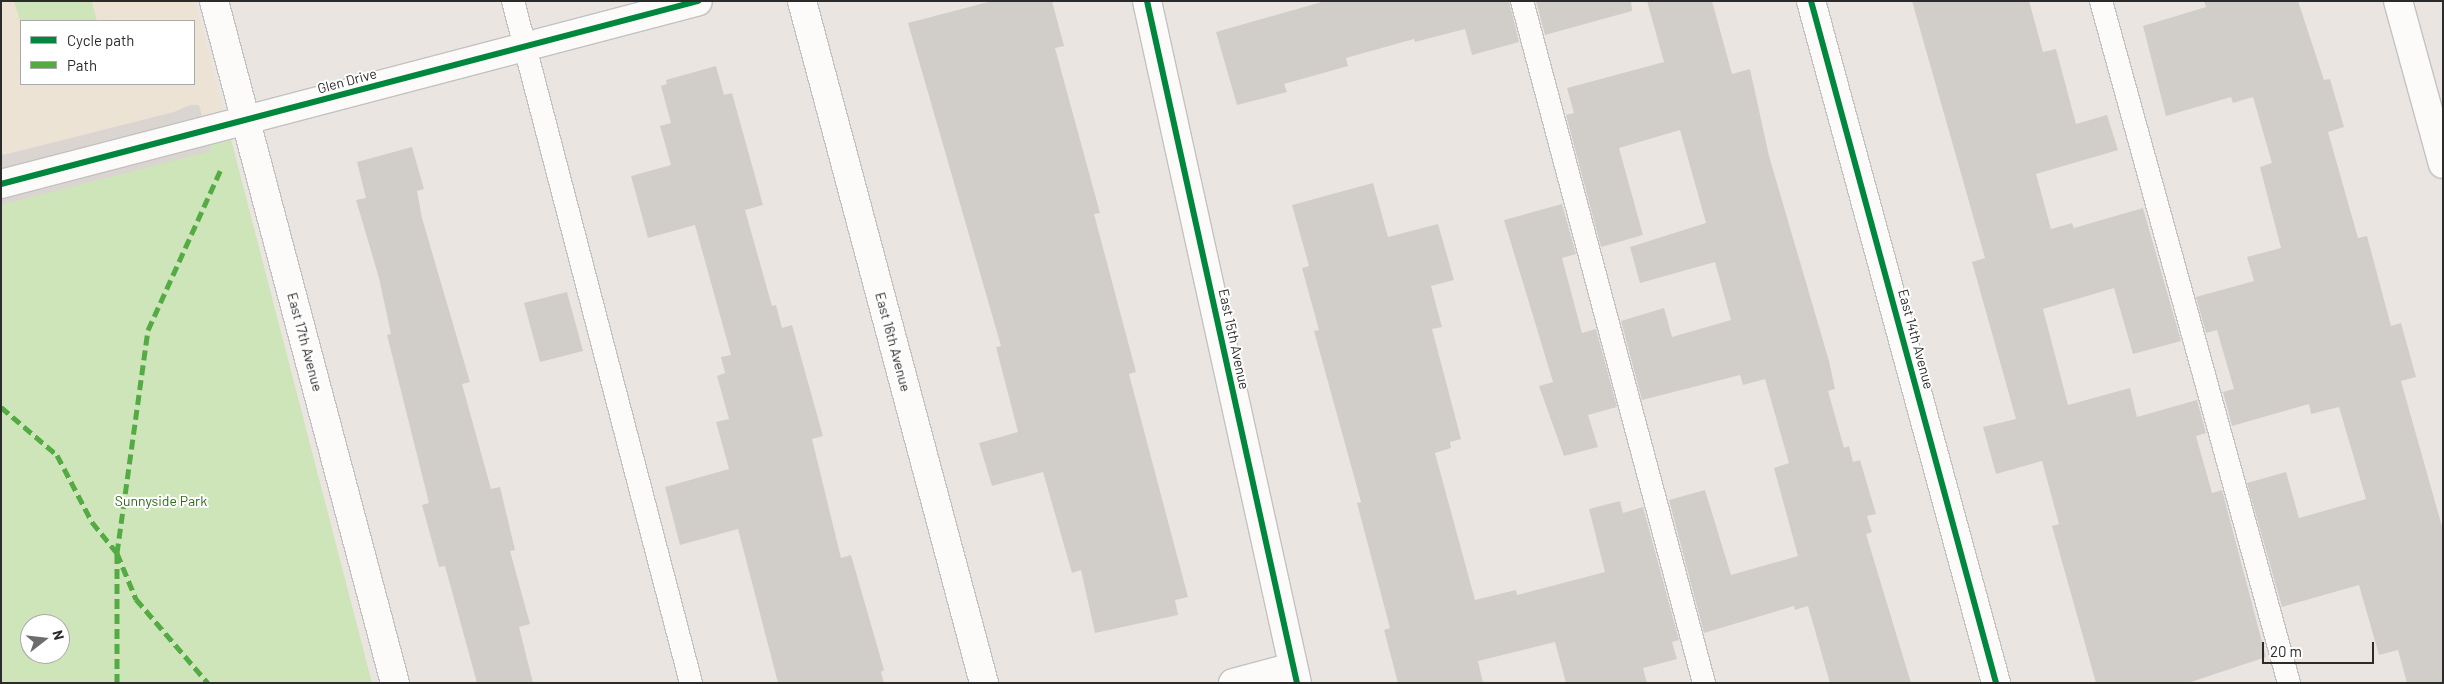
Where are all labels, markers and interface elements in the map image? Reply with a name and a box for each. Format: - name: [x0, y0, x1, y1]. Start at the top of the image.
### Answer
- legend: [20, 20, 195, 85]
- text: Cycle path: [67, 31, 134, 49]
- text: Path: [67, 56, 97, 74]
- street label: Glen Drive: [315, 65, 379, 97]
- street label: East 15th Avenue: [1215, 287, 1253, 391]
- street label: East 14th Avenue: [1895, 287, 1937, 391]
- street label: East 16th Avenue: [872, 290, 914, 394]
- street label: East 17th Avenue: [284, 291, 326, 393]
- park label: Sunnyside Park: [115, 493, 207, 509]
- north arrow: [20, 614, 70, 664]
- text: N: [49, 628, 68, 642]
- scale bar: [2264, 632, 2376, 664]
- text: 20 m: [2270, 642, 2302, 660]

